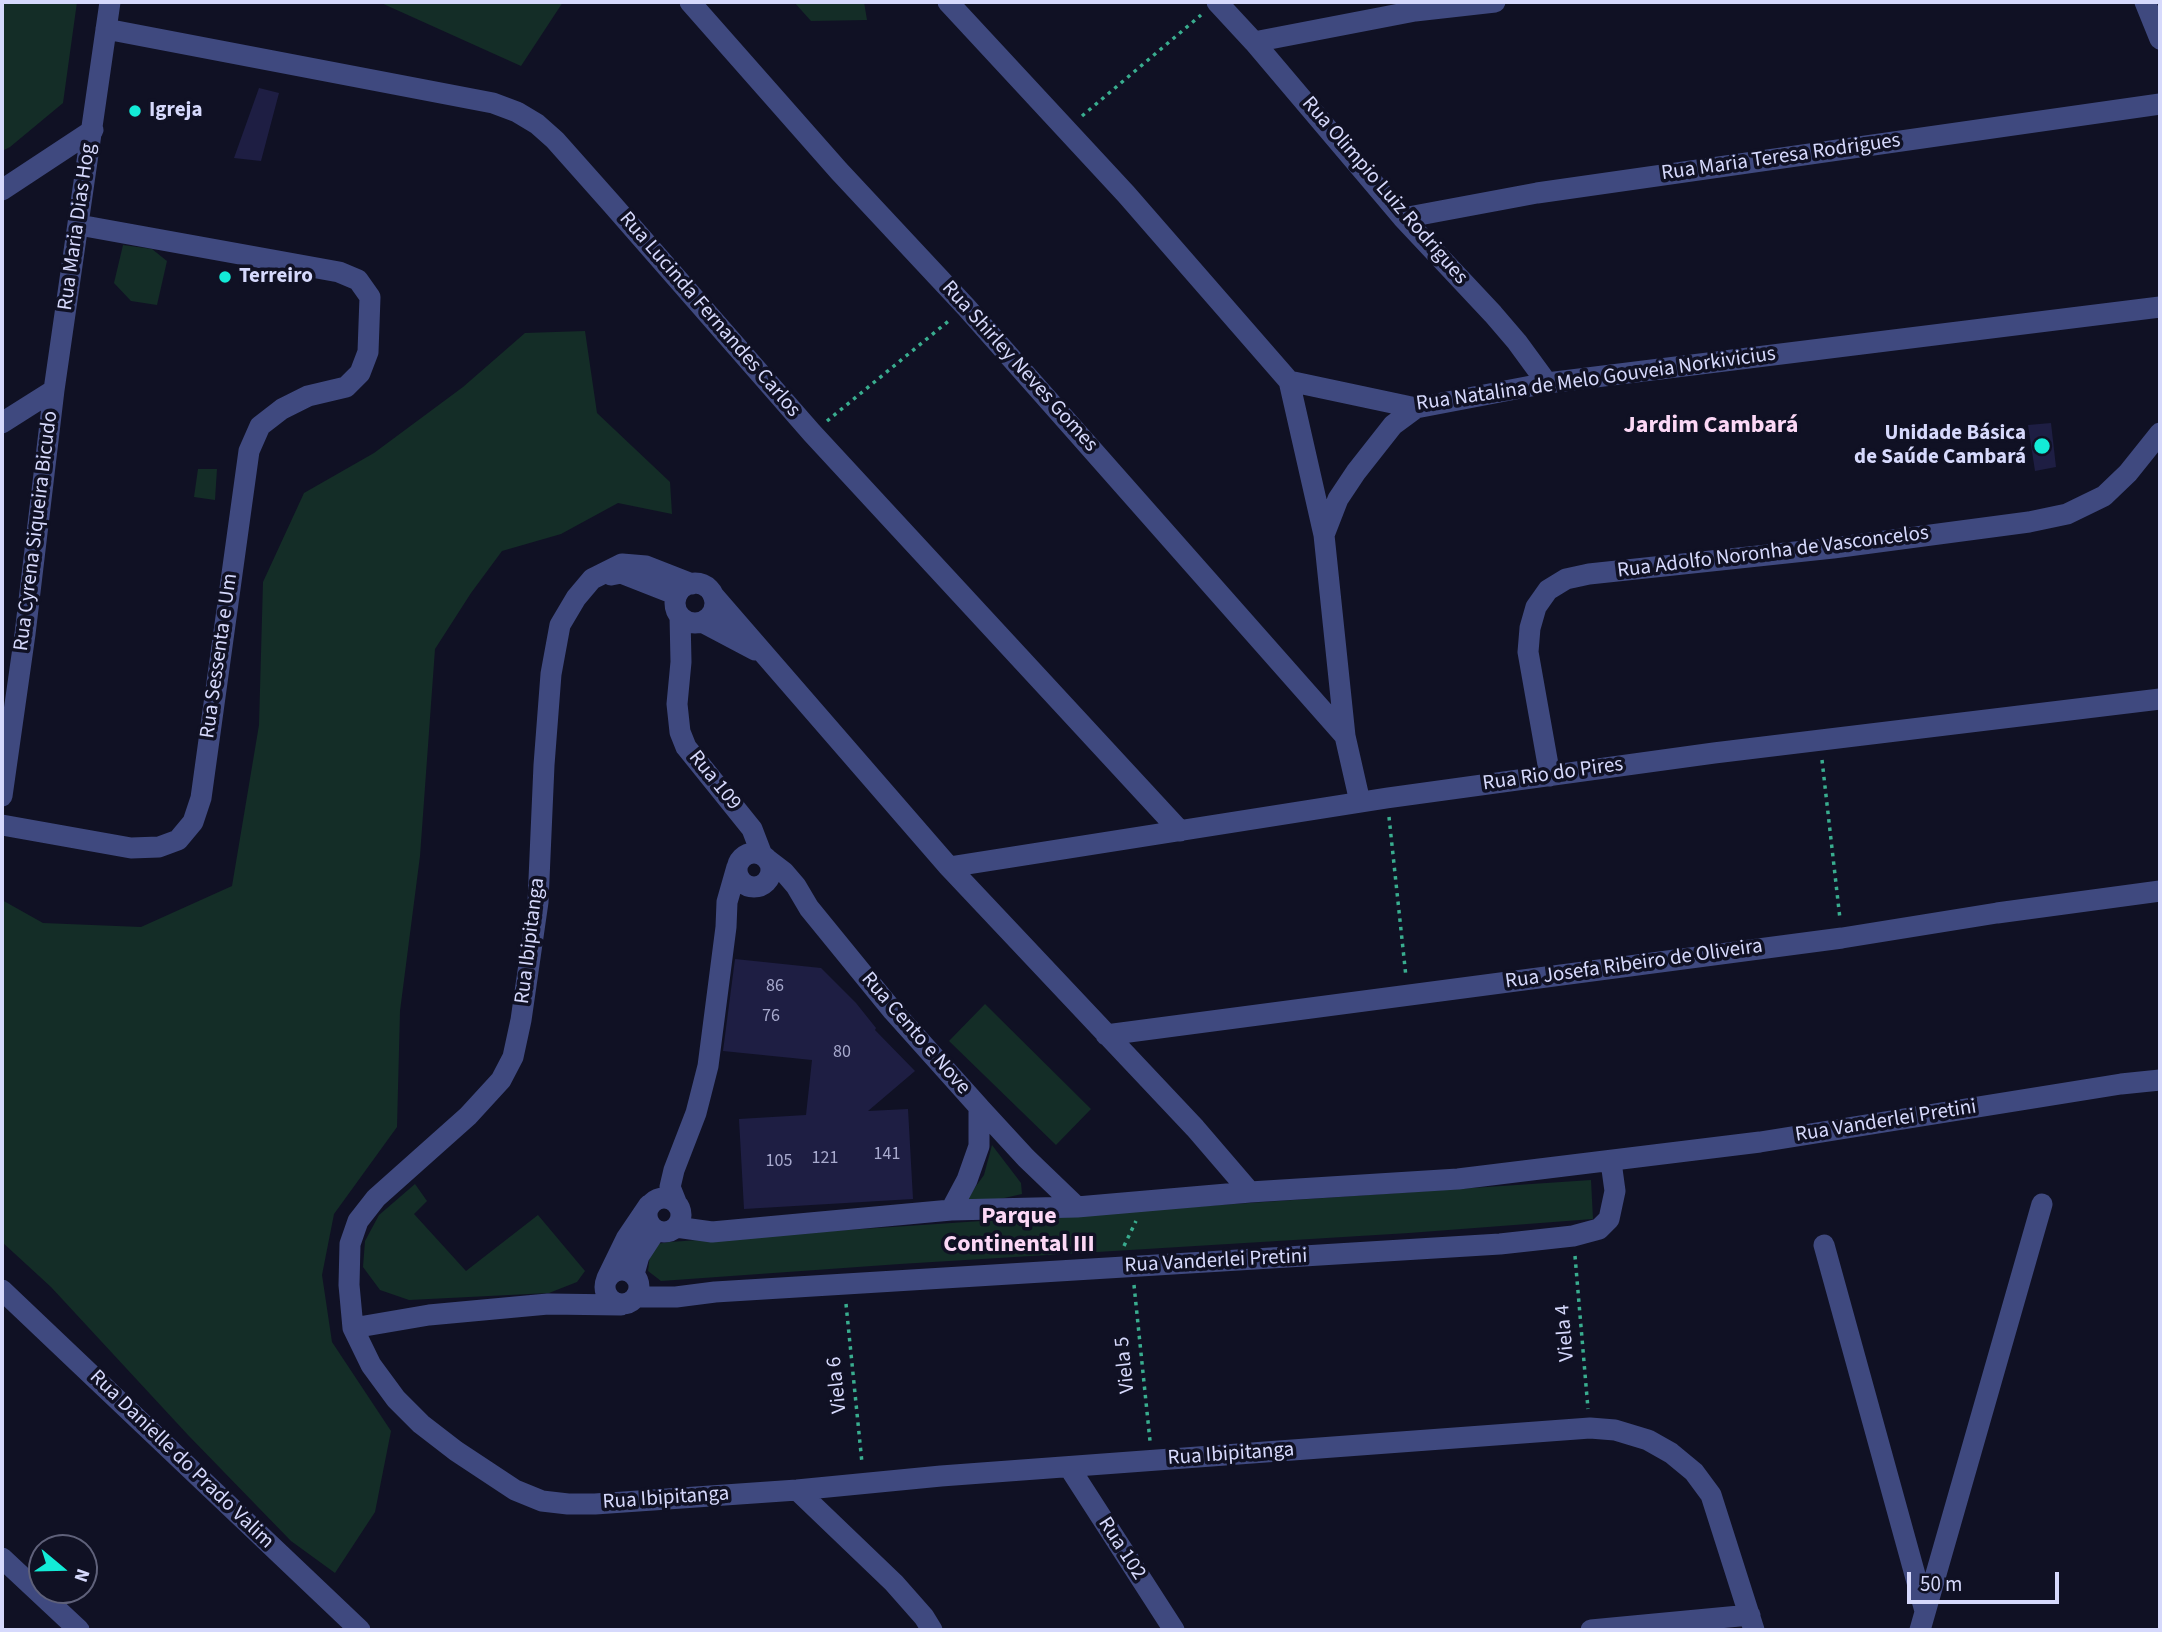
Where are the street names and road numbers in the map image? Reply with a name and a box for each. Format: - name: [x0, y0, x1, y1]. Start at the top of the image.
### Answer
- street label: Rua Olimpio Luiz Rodrigues: [1296, 92, 1472, 290]
- street label: Rua Maria Teresa Rodrigues: [1660, 129, 1902, 187]
- street label: Rua Maria Dias Hog: [54, 142, 102, 312]
- street label: Rua Lucinda Fernandes Carlos: [613, 207, 805, 423]
- street label: Rua Shirley Neves Gomes: [936, 276, 1102, 458]
- street label: Rua Natalina de Melo Gouveia Norkivicius: [1415, 342, 1777, 418]
- street label: Rua Cyrena Siqueira Bicudo: [10, 410, 64, 652]
- street label: Rua Adolfo Noronha de Vasconcelos: [1616, 521, 1930, 585]
- street label: Rua Sessenta e Um: [196, 572, 244, 740]
- street label: Rua 109: [682, 746, 746, 816]
- street label: Rua Rio do Pires: [1481, 753, 1625, 797]
- street label: Rua Ibipitanga: [511, 877, 551, 1005]
- street label: Rua Josefa Ribeiro de Oliveira: [1504, 934, 1764, 996]
- street label: Rua Cento e Nove: [855, 968, 975, 1100]
- street label: Rua Vanderlei Pretini: [1794, 1095, 1978, 1149]
- street label: Rua Vanderlei Pretini: [1124, 1245, 1308, 1279]
- street label: Viela 4: [1551, 1304, 1581, 1362]
- street label: Viela 5: [1110, 1335, 1142, 1395]
- street label: Viela 6: [822, 1355, 854, 1415]
- street label: Rua Danielle do Prado Valim: [84, 1365, 278, 1555]
- street label: Rua Ibipitanga: [1167, 1438, 1295, 1472]
- street label: Rua Ibipitanga: [602, 1482, 730, 1516]
- street label: Rua 102: [1092, 1513, 1150, 1585]

